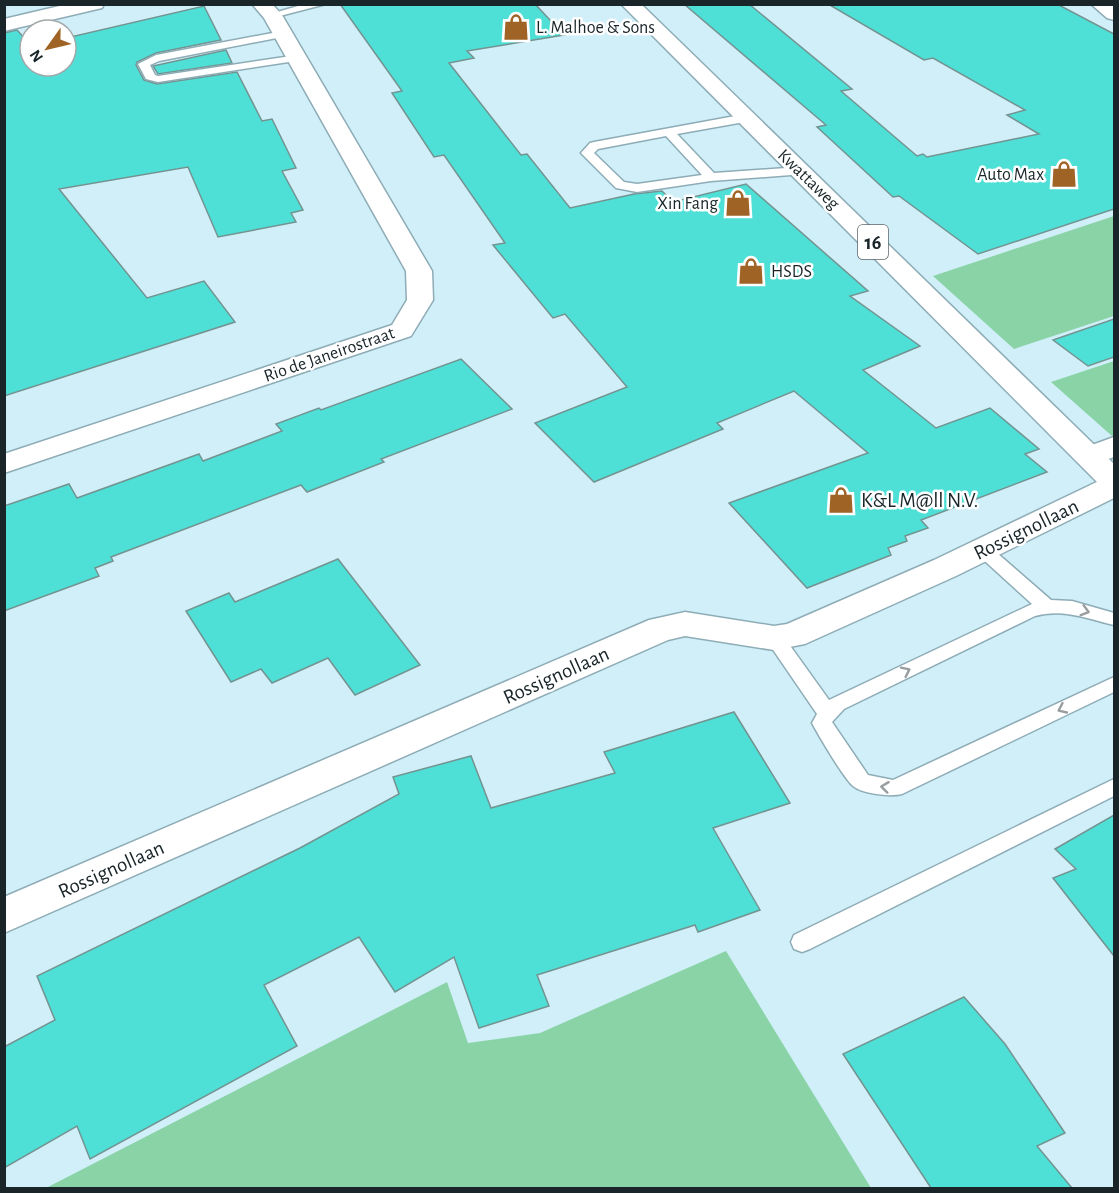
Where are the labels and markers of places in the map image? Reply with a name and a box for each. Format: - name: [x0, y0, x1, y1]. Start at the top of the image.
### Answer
- shop icon: L. Malhoe & Sons: [501, 12, 531, 42]
- place label: L. Malhoe & Sons: [536, 19, 655, 37]
- shop icon: Auto Max: [1049, 159, 1079, 189]
- place label: Auto Max: [977, 166, 1044, 184]
- shop icon: Xin Fang: [723, 188, 753, 218]
- place label: Xin Fang: [657, 195, 718, 213]
- shop icon: HSDS: [736, 256, 766, 286]
- place label: HSDS: [771, 263, 812, 281]
- shop icon: K&L M@ll N.V.: [826, 485, 856, 515]
- place label: K&L M@ll N.V.: [861, 490, 978, 511]

